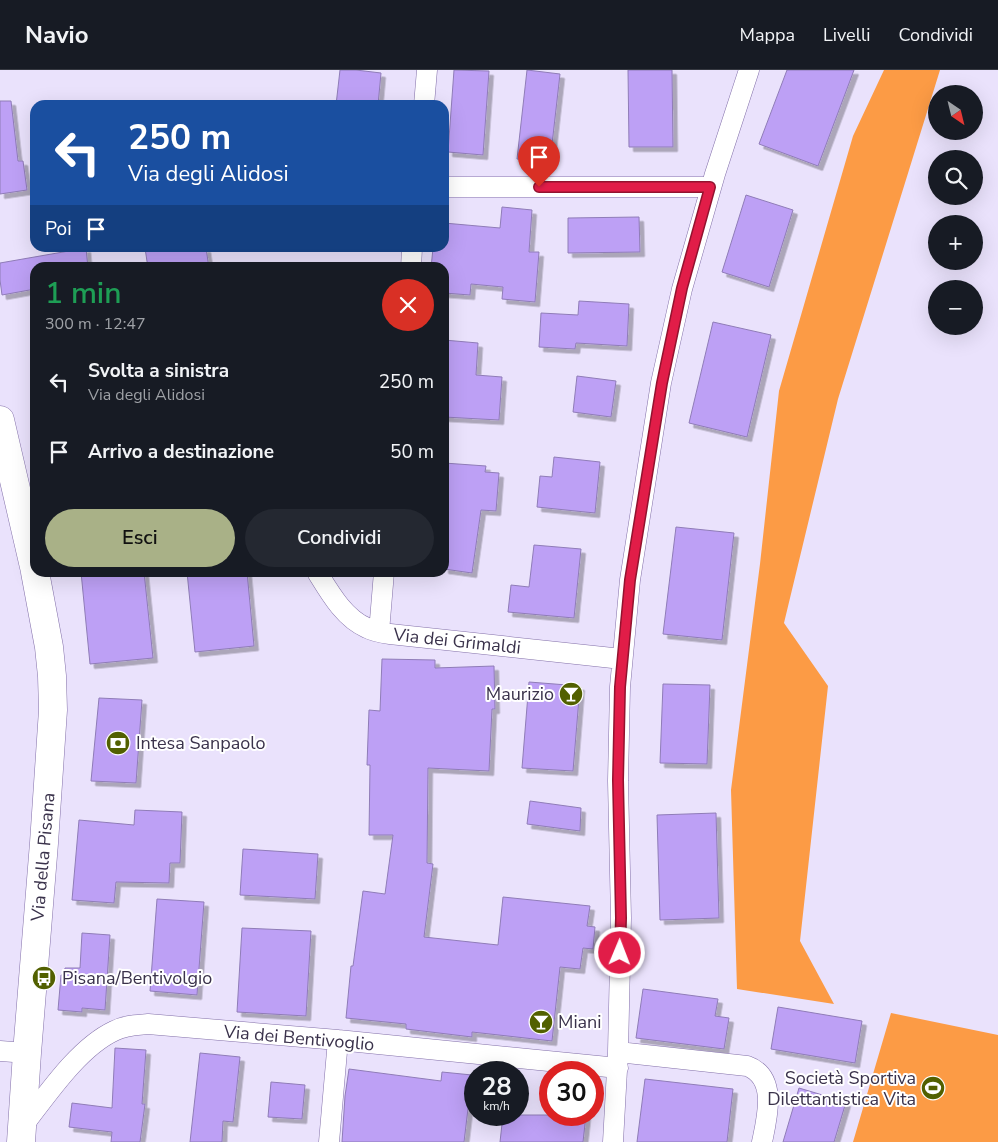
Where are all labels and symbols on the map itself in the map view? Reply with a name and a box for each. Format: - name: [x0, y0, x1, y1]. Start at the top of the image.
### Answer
- north arrow: [928, 85, 982, 140]
- pin: [518, 136, 560, 187]
- street label: Via dei Grimaldi: [391, 622, 522, 660]
- bar icon: Maurizio: [558, 681, 584, 707]
- place label: Maurizio: [486, 682, 554, 706]
- bank icon: Intesa Sanpaolo: [105, 730, 131, 756]
- place label: Intesa Sanpaolo: [136, 731, 266, 755]
- street label: Via della Pisana: [25, 792, 61, 923]
- position arrow: [593, 926, 645, 978]
- bus stop icon: Pisana/Bentivolgio: [31, 965, 57, 991]
- place label: Pisana/Bentivolgio: [62, 966, 212, 990]
- bar icon: Miani: [528, 1009, 554, 1035]
- place label: Miani: [558, 1010, 602, 1034]
- street label: Via dei Bentivoglio: [222, 1019, 375, 1057]
- speed limit sign: 30: [539, 1061, 604, 1126]
- place label: Società Sportiva Dilettantistica Vita: [767, 1066, 916, 1111]
- sports icon: Società Sportiva Dilettantistica Vita: [920, 1075, 946, 1101]

